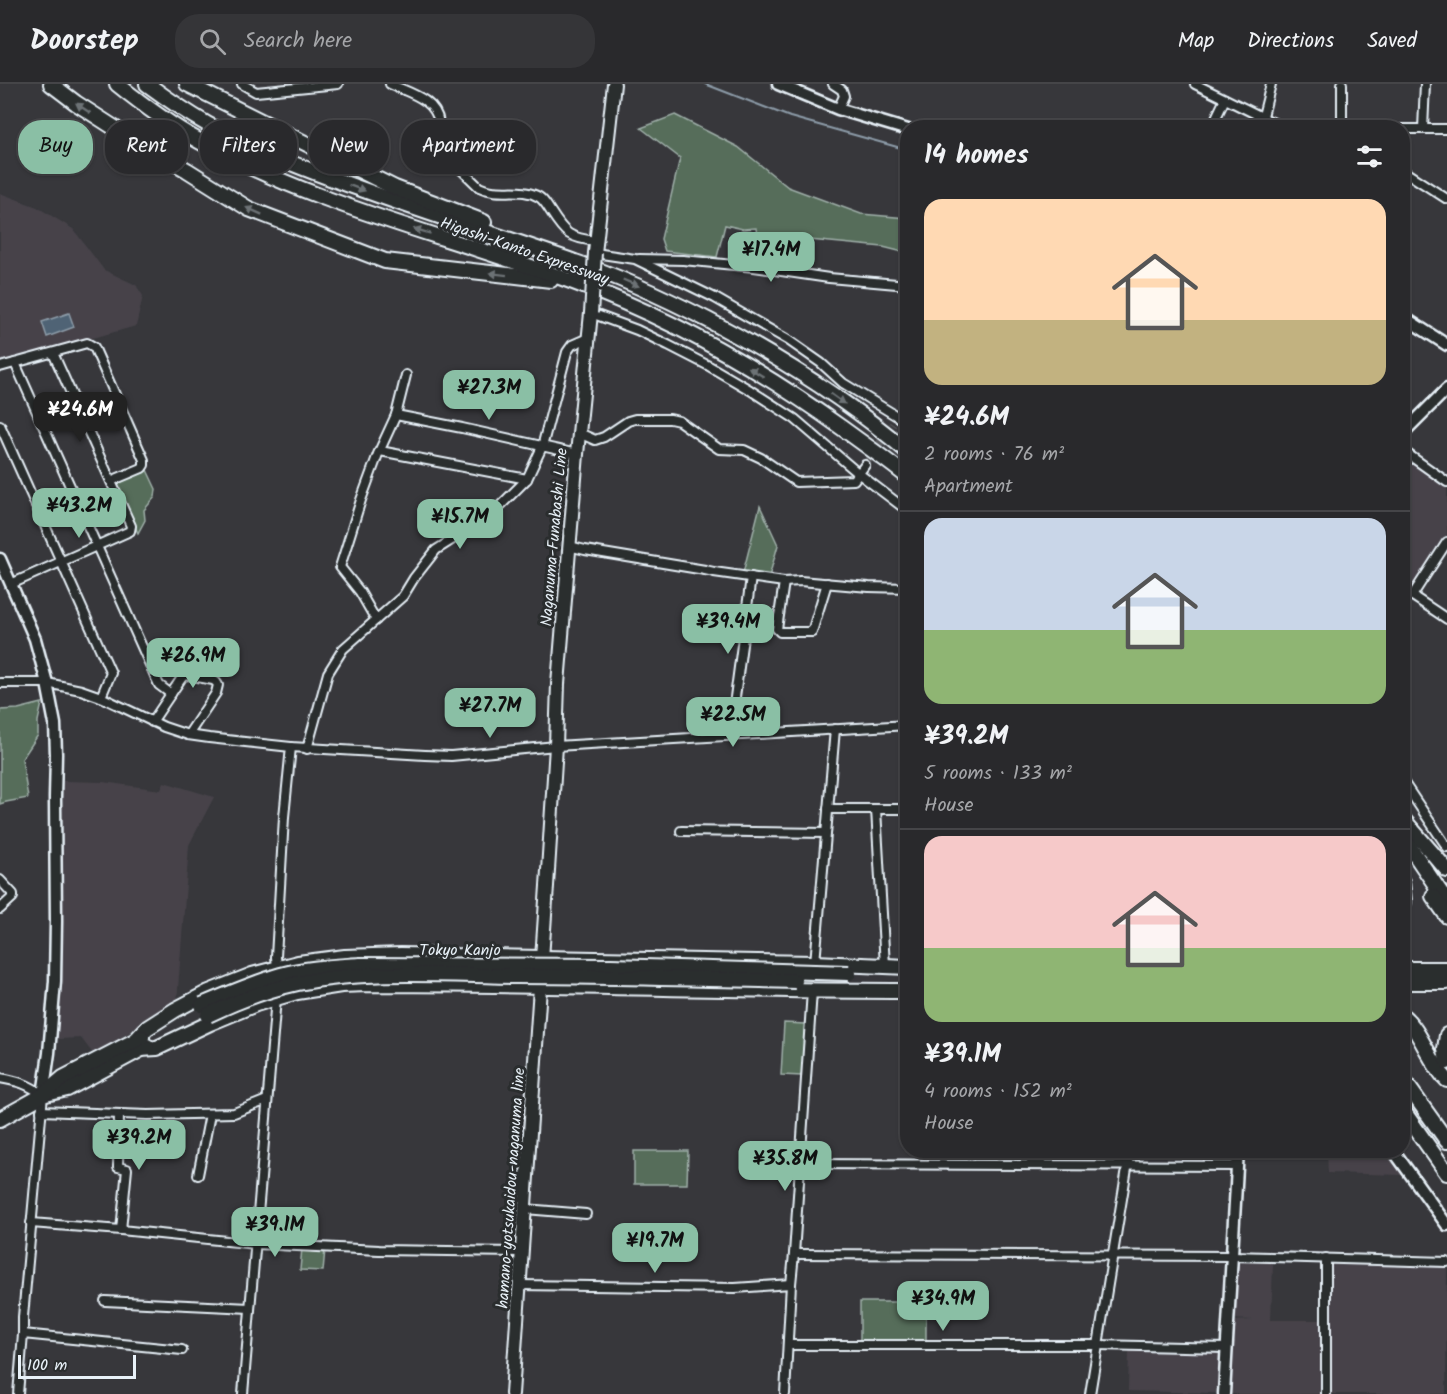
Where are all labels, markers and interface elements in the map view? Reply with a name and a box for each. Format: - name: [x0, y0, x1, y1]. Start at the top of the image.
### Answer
- search box: [175, 14, 595, 68]
- text: Doorstep: [30, 19, 139, 64]
- text: Search here: [244, 24, 352, 59]
- icon: search: [196, 25, 229, 58]
- text: Map: [1178, 25, 1214, 58]
- text: Directions: [1247, 25, 1334, 58]
- text: Saved: [1367, 25, 1417, 58]
- one-way arrow: [74, 102, 91, 113]
- chip: Buy: [18, 120, 93, 174]
- chip: Rent: [105, 120, 188, 174]
- chip: Filters: [200, 120, 297, 174]
- chip: New: [309, 120, 389, 174]
- chip: Apartment: [401, 120, 536, 174]
- text: 14 homes: [924, 135, 1029, 177]
- icon: filters: [1353, 140, 1386, 173]
- one-way arrow: [349, 184, 367, 194]
- one-way arrow: [245, 206, 263, 216]
- street label: Higashi-Kanto Expressway: [437, 211, 613, 292]
- one-way arrow: [412, 226, 430, 235]
- pin: ¥17.4M: [722, 232, 820, 283]
- text: ¥17.4M: [742, 235, 800, 267]
- icon: home: [1101, 238, 1209, 346]
- one-way arrow: [488, 269, 507, 279]
- one-way arrow: [623, 279, 640, 288]
- one-way arrow: [748, 366, 764, 377]
- pin: ¥27.3M: [440, 370, 538, 421]
- text: ¥27.3M: [457, 373, 521, 405]
- pin: ¥24.6M: [31, 392, 129, 443]
- one-way arrow: [829, 393, 845, 405]
- text: ¥24.6M: [47, 395, 113, 427]
- text: ¥24.6M: [924, 397, 1009, 439]
- text: 2 rooms · 76 m²: [924, 439, 1064, 471]
- street label: Naganuma-Funabashi Line: [534, 447, 575, 627]
- text: Apartment: [924, 471, 1013, 503]
- pin: ¥43.2M: [30, 488, 128, 539]
- text: ¥43.2M: [46, 491, 112, 523]
- pin: ¥15.7M: [411, 499, 509, 550]
- text: ¥15.7M: [431, 502, 489, 534]
- icon: home: [1101, 557, 1209, 665]
- pin: ¥39.4M: [679, 604, 777, 655]
- text: ¥39.4M: [696, 607, 760, 639]
- pin: ¥26.9M: [144, 638, 242, 689]
- text: ¥26.9M: [161, 641, 225, 673]
- pin: ¥27.7M: [441, 688, 539, 739]
- text: ¥27.7M: [459, 691, 521, 723]
- pin: ¥22.5M: [684, 697, 782, 748]
- text: ¥22.5M: [700, 700, 766, 732]
- text: ¥39.2M: [924, 716, 1008, 758]
- text: 5 rooms · 133 m²: [924, 758, 1072, 790]
- text: House: [924, 790, 974, 822]
- icon: home: [1101, 875, 1209, 983]
- street label: Tokyo Kanjo: [419, 938, 501, 963]
- text: ¥39.1M: [924, 1034, 1001, 1076]
- street label: hamano-yotsukaidou-naganuma line: [491, 1067, 532, 1309]
- text: 4 rooms · 152 m²: [924, 1076, 1072, 1108]
- text: House: [924, 1108, 974, 1140]
- pin: ¥39.2M: [90, 1120, 188, 1171]
- text: ¥39.2M: [107, 1123, 171, 1155]
- pin: ¥35.8M: [736, 1141, 834, 1192]
- text: ¥35.8M: [752, 1144, 818, 1176]
- pin: ¥39.1M: [226, 1207, 324, 1258]
- text: ¥39.1M: [245, 1210, 305, 1242]
- pin: ¥19.7M: [606, 1223, 704, 1274]
- text: ¥19.7M: [626, 1226, 684, 1258]
- pin: ¥34.9M: [894, 1281, 992, 1332]
- text: ¥34.9M: [911, 1284, 975, 1316]
- scale bar: [18, 1352, 136, 1380]
- text: 100 m: [27, 1353, 67, 1378]

